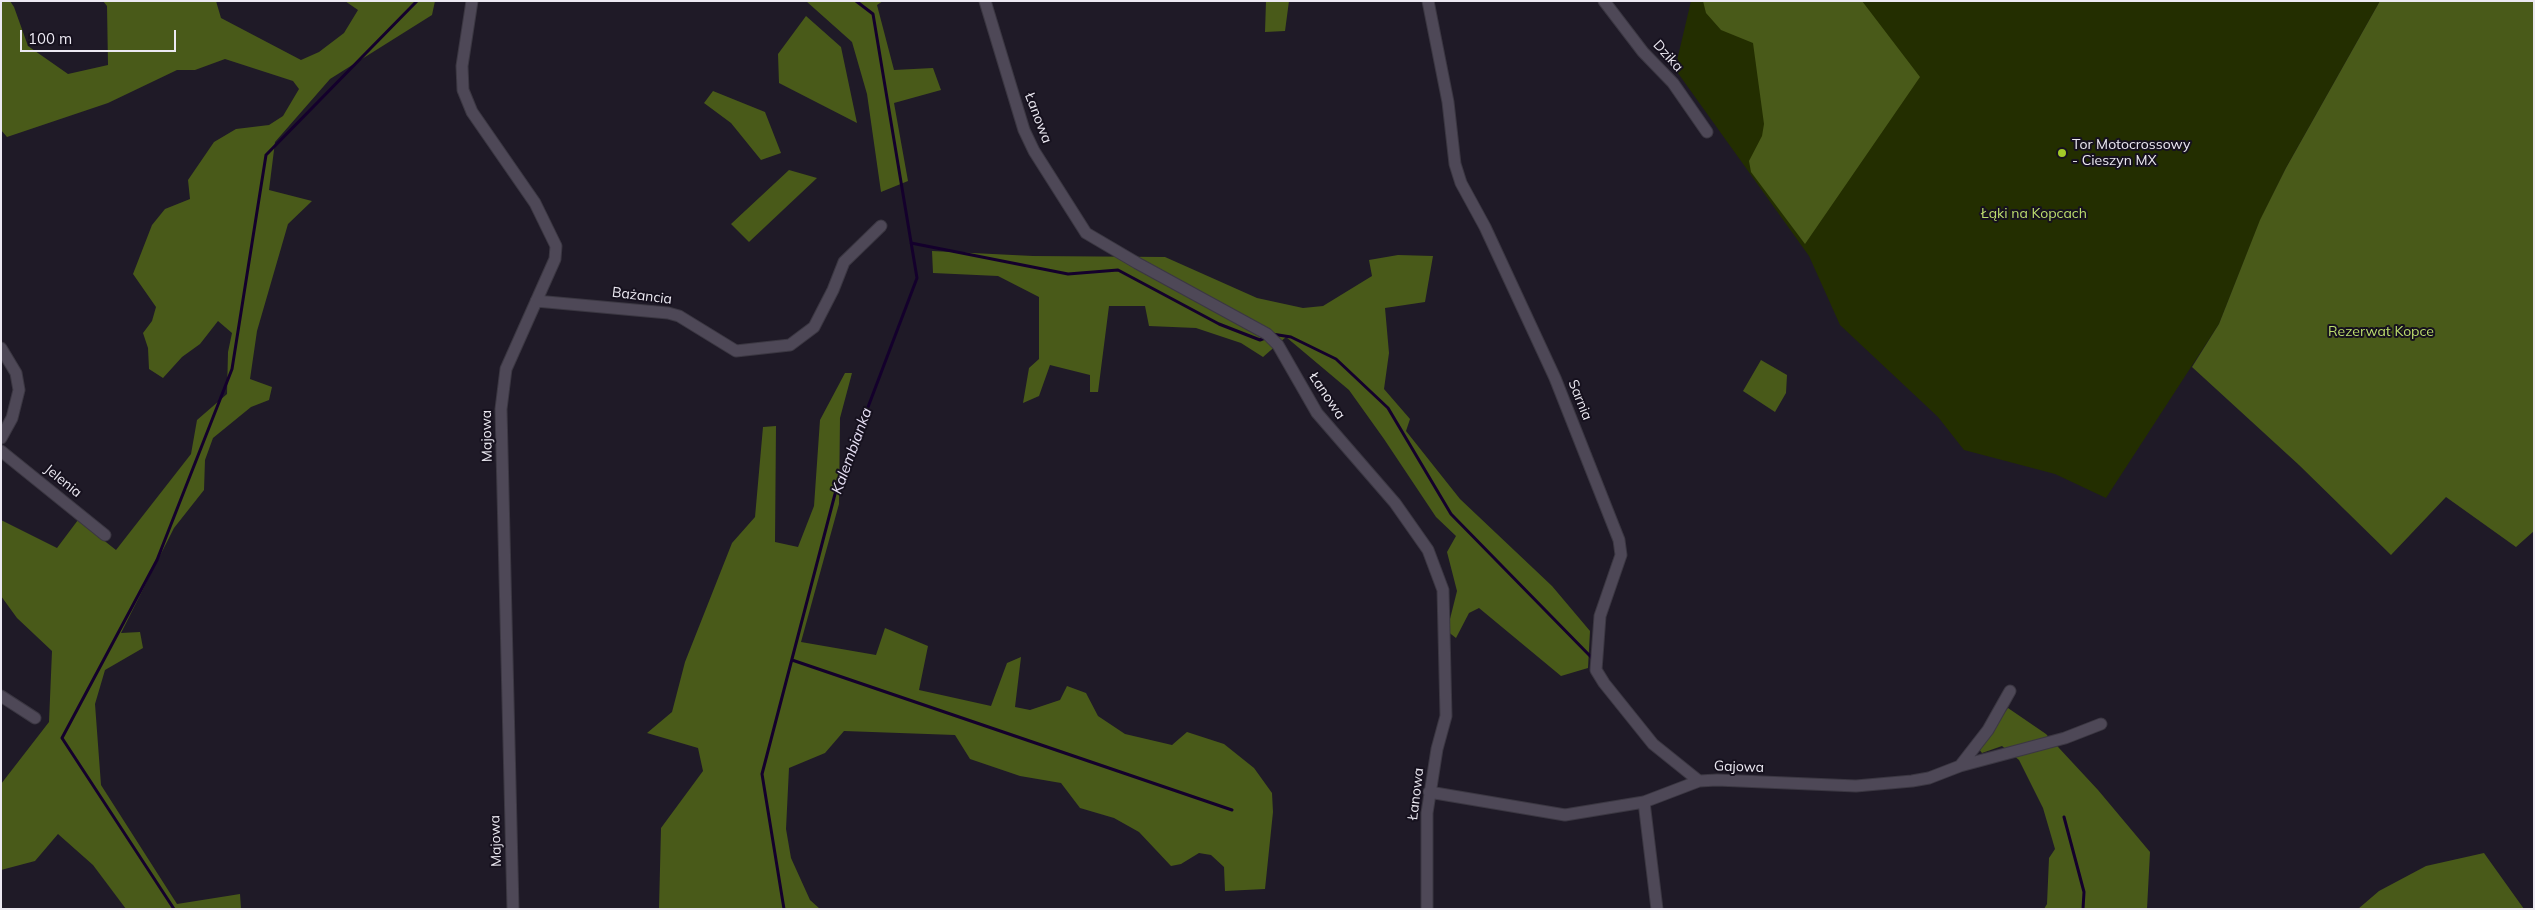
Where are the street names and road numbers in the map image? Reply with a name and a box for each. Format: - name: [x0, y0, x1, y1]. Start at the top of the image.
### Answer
- street label: Dzika: [1650, 37, 1686, 75]
- street label: Łanowa: [1021, 90, 1055, 146]
- street label: Bażancia: [611, 284, 673, 308]
- street label: Łanowa: [1305, 370, 1349, 422]
- street label: Sarnia: [1564, 377, 1596, 423]
- street label: Majowa: [478, 410, 496, 462]
- street label: Jelenia: [41, 461, 85, 501]
- street label: Gajowa: [1714, 758, 1764, 776]
- street label: Łanowa: [1404, 767, 1428, 821]
- street label: Majowa: [487, 815, 505, 867]

